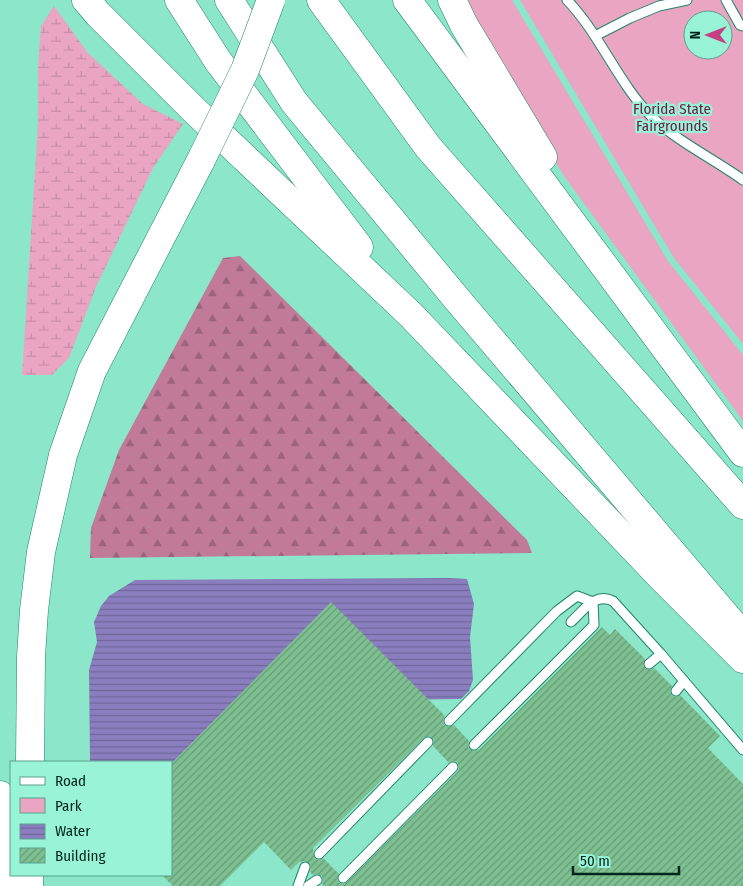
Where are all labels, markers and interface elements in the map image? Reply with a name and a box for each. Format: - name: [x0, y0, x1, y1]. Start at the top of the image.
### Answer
- north arrow: [683, 10, 733, 60]
- text: N: [687, 31, 704, 39]
- park label: Florida State Fairgrounds: [633, 100, 711, 135]
- legend: [10, 761, 172, 876]
- text: Road: [55, 772, 86, 790]
- text: Park: [55, 797, 82, 815]
- text: Water: [55, 822, 91, 840]
- scale bar: [573, 844, 679, 876]
- text: Building: [55, 847, 106, 865]
- text: 50 m: [580, 852, 610, 870]

